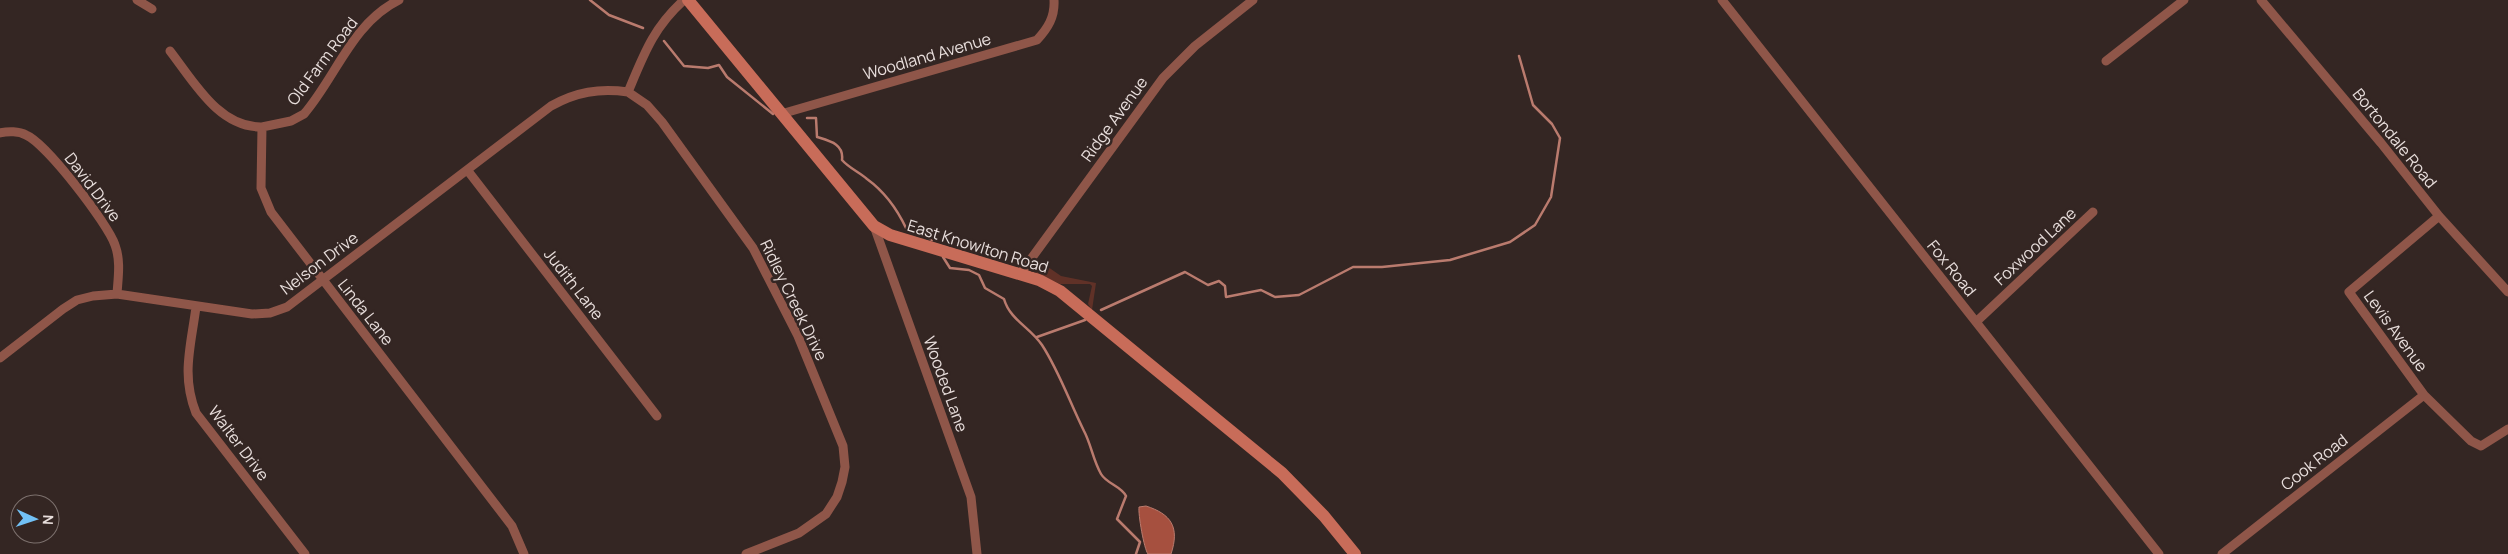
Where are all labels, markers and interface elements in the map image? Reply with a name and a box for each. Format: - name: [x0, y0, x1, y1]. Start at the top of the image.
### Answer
- street label: Old Farm Road: [282, 12, 362, 110]
- street label: Woodland Avenue: [861, 27, 993, 85]
- street label: Ridge Avenue: [1076, 72, 1152, 166]
- street label: Bortondale Road: [2348, 83, 2442, 193]
- street label: David Drive: [60, 148, 126, 226]
- street label: Foxwood Lane: [1989, 202, 2081, 290]
- street label: East Knowlton Road: [905, 214, 1051, 278]
- street label: Nelson Drive: [276, 227, 362, 299]
- street label: Fox Road: [1922, 235, 1982, 301]
- street label: Ridley Creek Drive: [755, 236, 833, 364]
- street label: Judith Lane: [539, 244, 609, 324]
- street label: Linda Lane: [333, 274, 399, 350]
- street label: Levis Avenue: [2359, 286, 2433, 376]
- street label: Wooded Lane: [919, 333, 973, 435]
- street label: Walter Drive: [204, 401, 274, 485]
- street label: Cook Road: [2276, 429, 2352, 495]
- north arrow: [10, 494, 60, 544]
- text: N: [39, 514, 58, 525]

